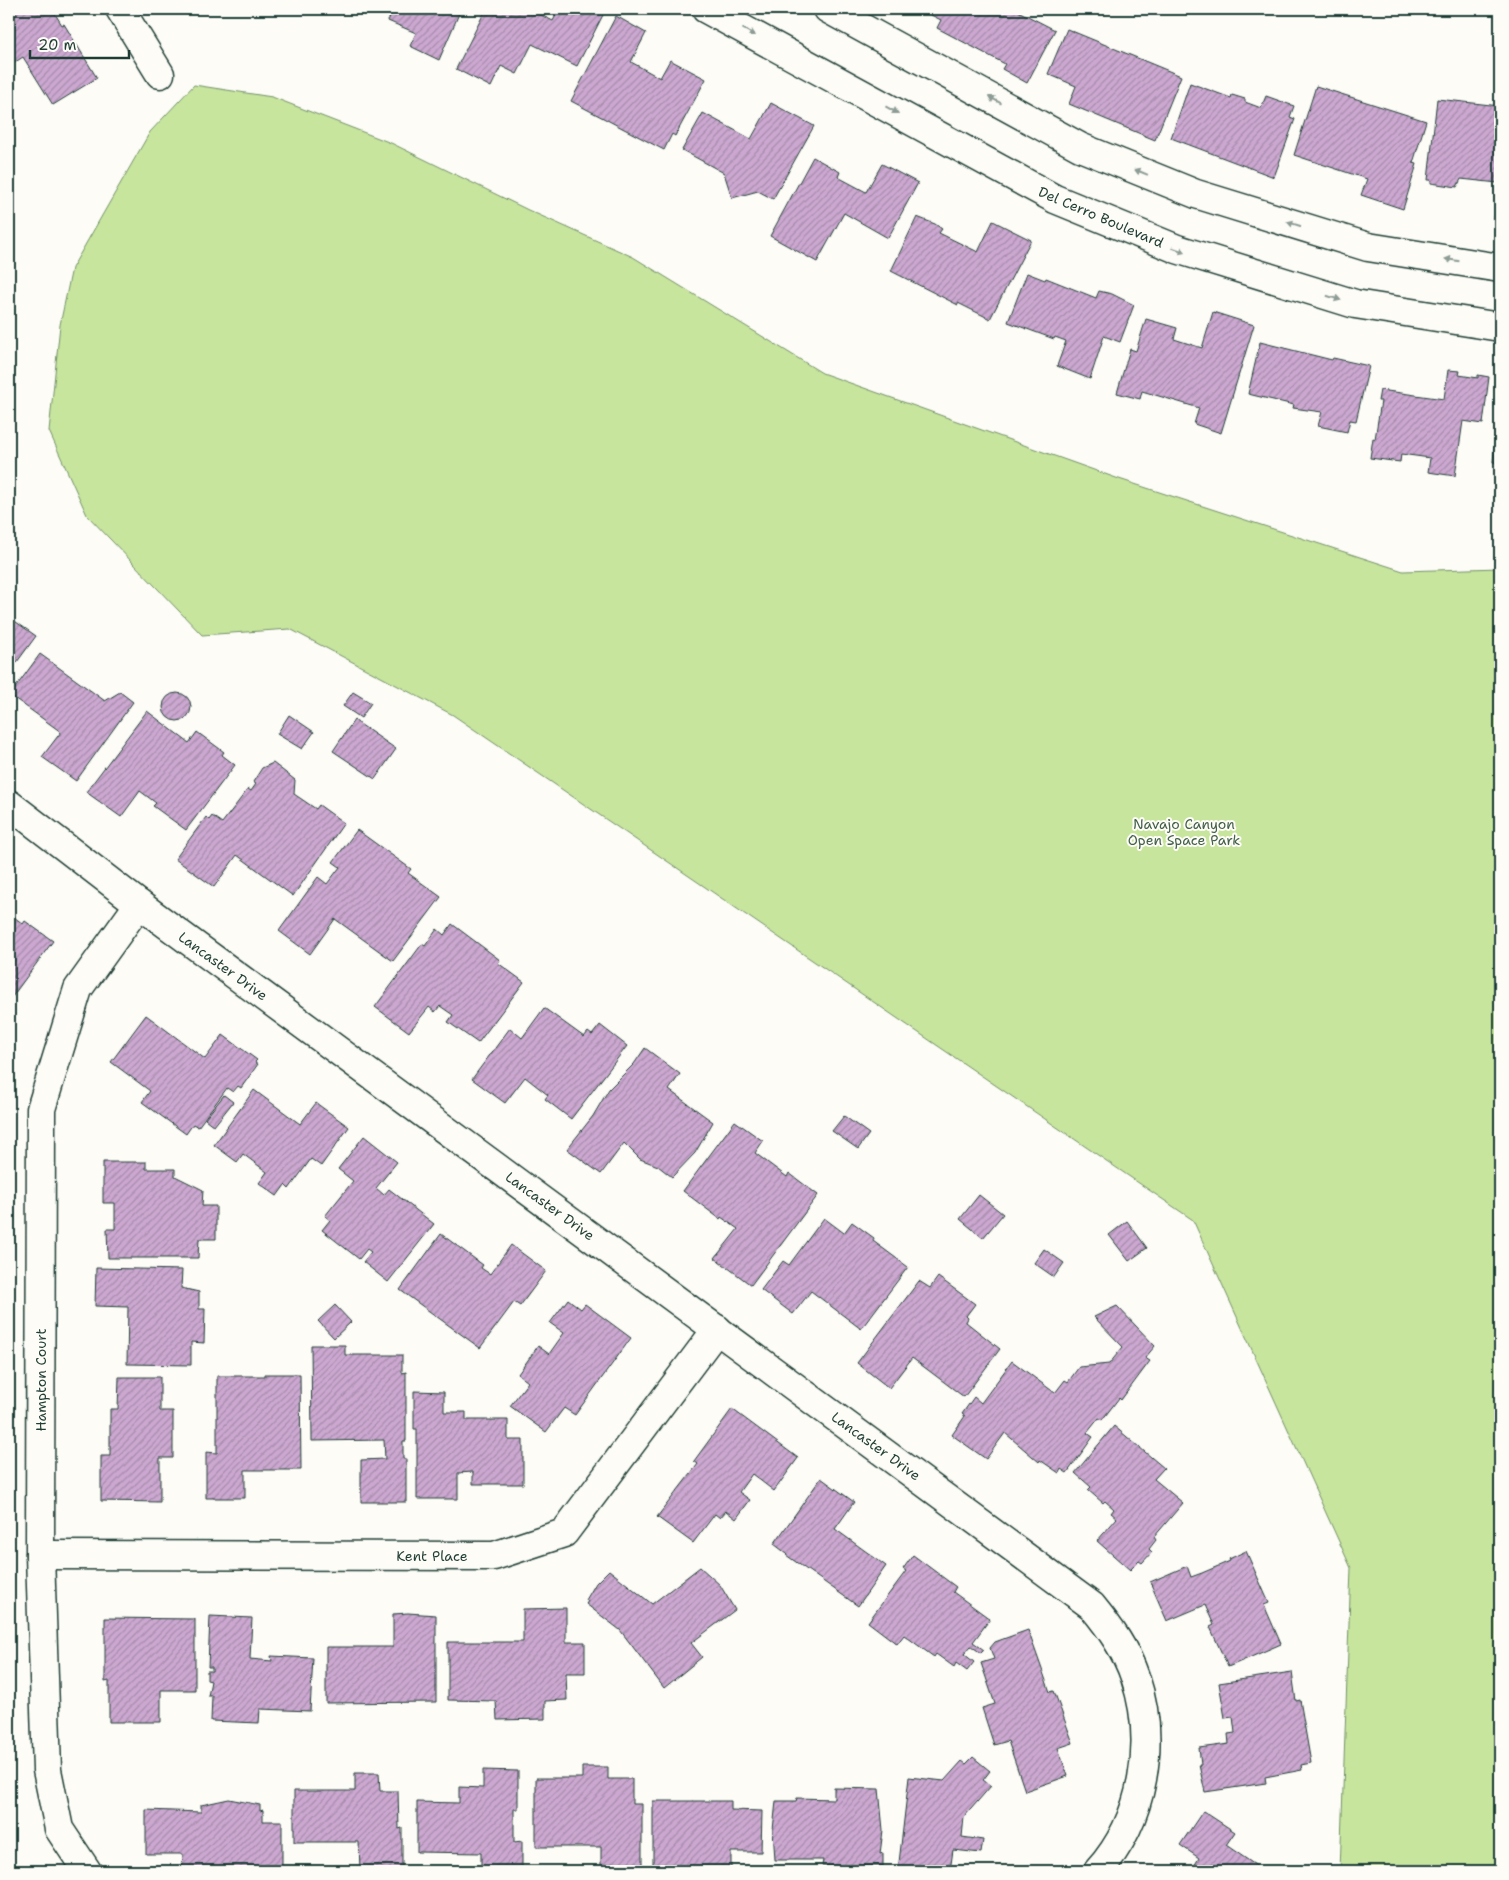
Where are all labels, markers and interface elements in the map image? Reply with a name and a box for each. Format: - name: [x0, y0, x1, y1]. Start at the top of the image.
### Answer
- scale bar: [30, 28, 129, 60]
- one-way arrow: [742, 28, 756, 36]
- text: 20 m: [38, 35, 77, 55]
- one-way arrow: [988, 96, 1002, 104]
- one-way arrow: [884, 106, 899, 114]
- one-way arrow: [1133, 167, 1148, 175]
- street label: Del Cerro Boulevard: [1036, 182, 1167, 252]
- one-way arrow: [1286, 220, 1301, 228]
- one-way arrow: [1172, 246, 1187, 254]
- one-way arrow: [1444, 256, 1460, 264]
- one-way arrow: [1327, 294, 1342, 302]
- park label: Navajo Canyon Open Space Park: [1128, 815, 1240, 849]
- street label: Lancaster Drive: [175, 928, 271, 1004]
- street label: Lancaster Drive: [502, 1168, 598, 1244]
- street label: Hampton Court: [32, 1328, 50, 1432]
- street label: Lancaster Drive: [828, 1408, 924, 1484]
- street label: Kent Place: [396, 1547, 468, 1565]

